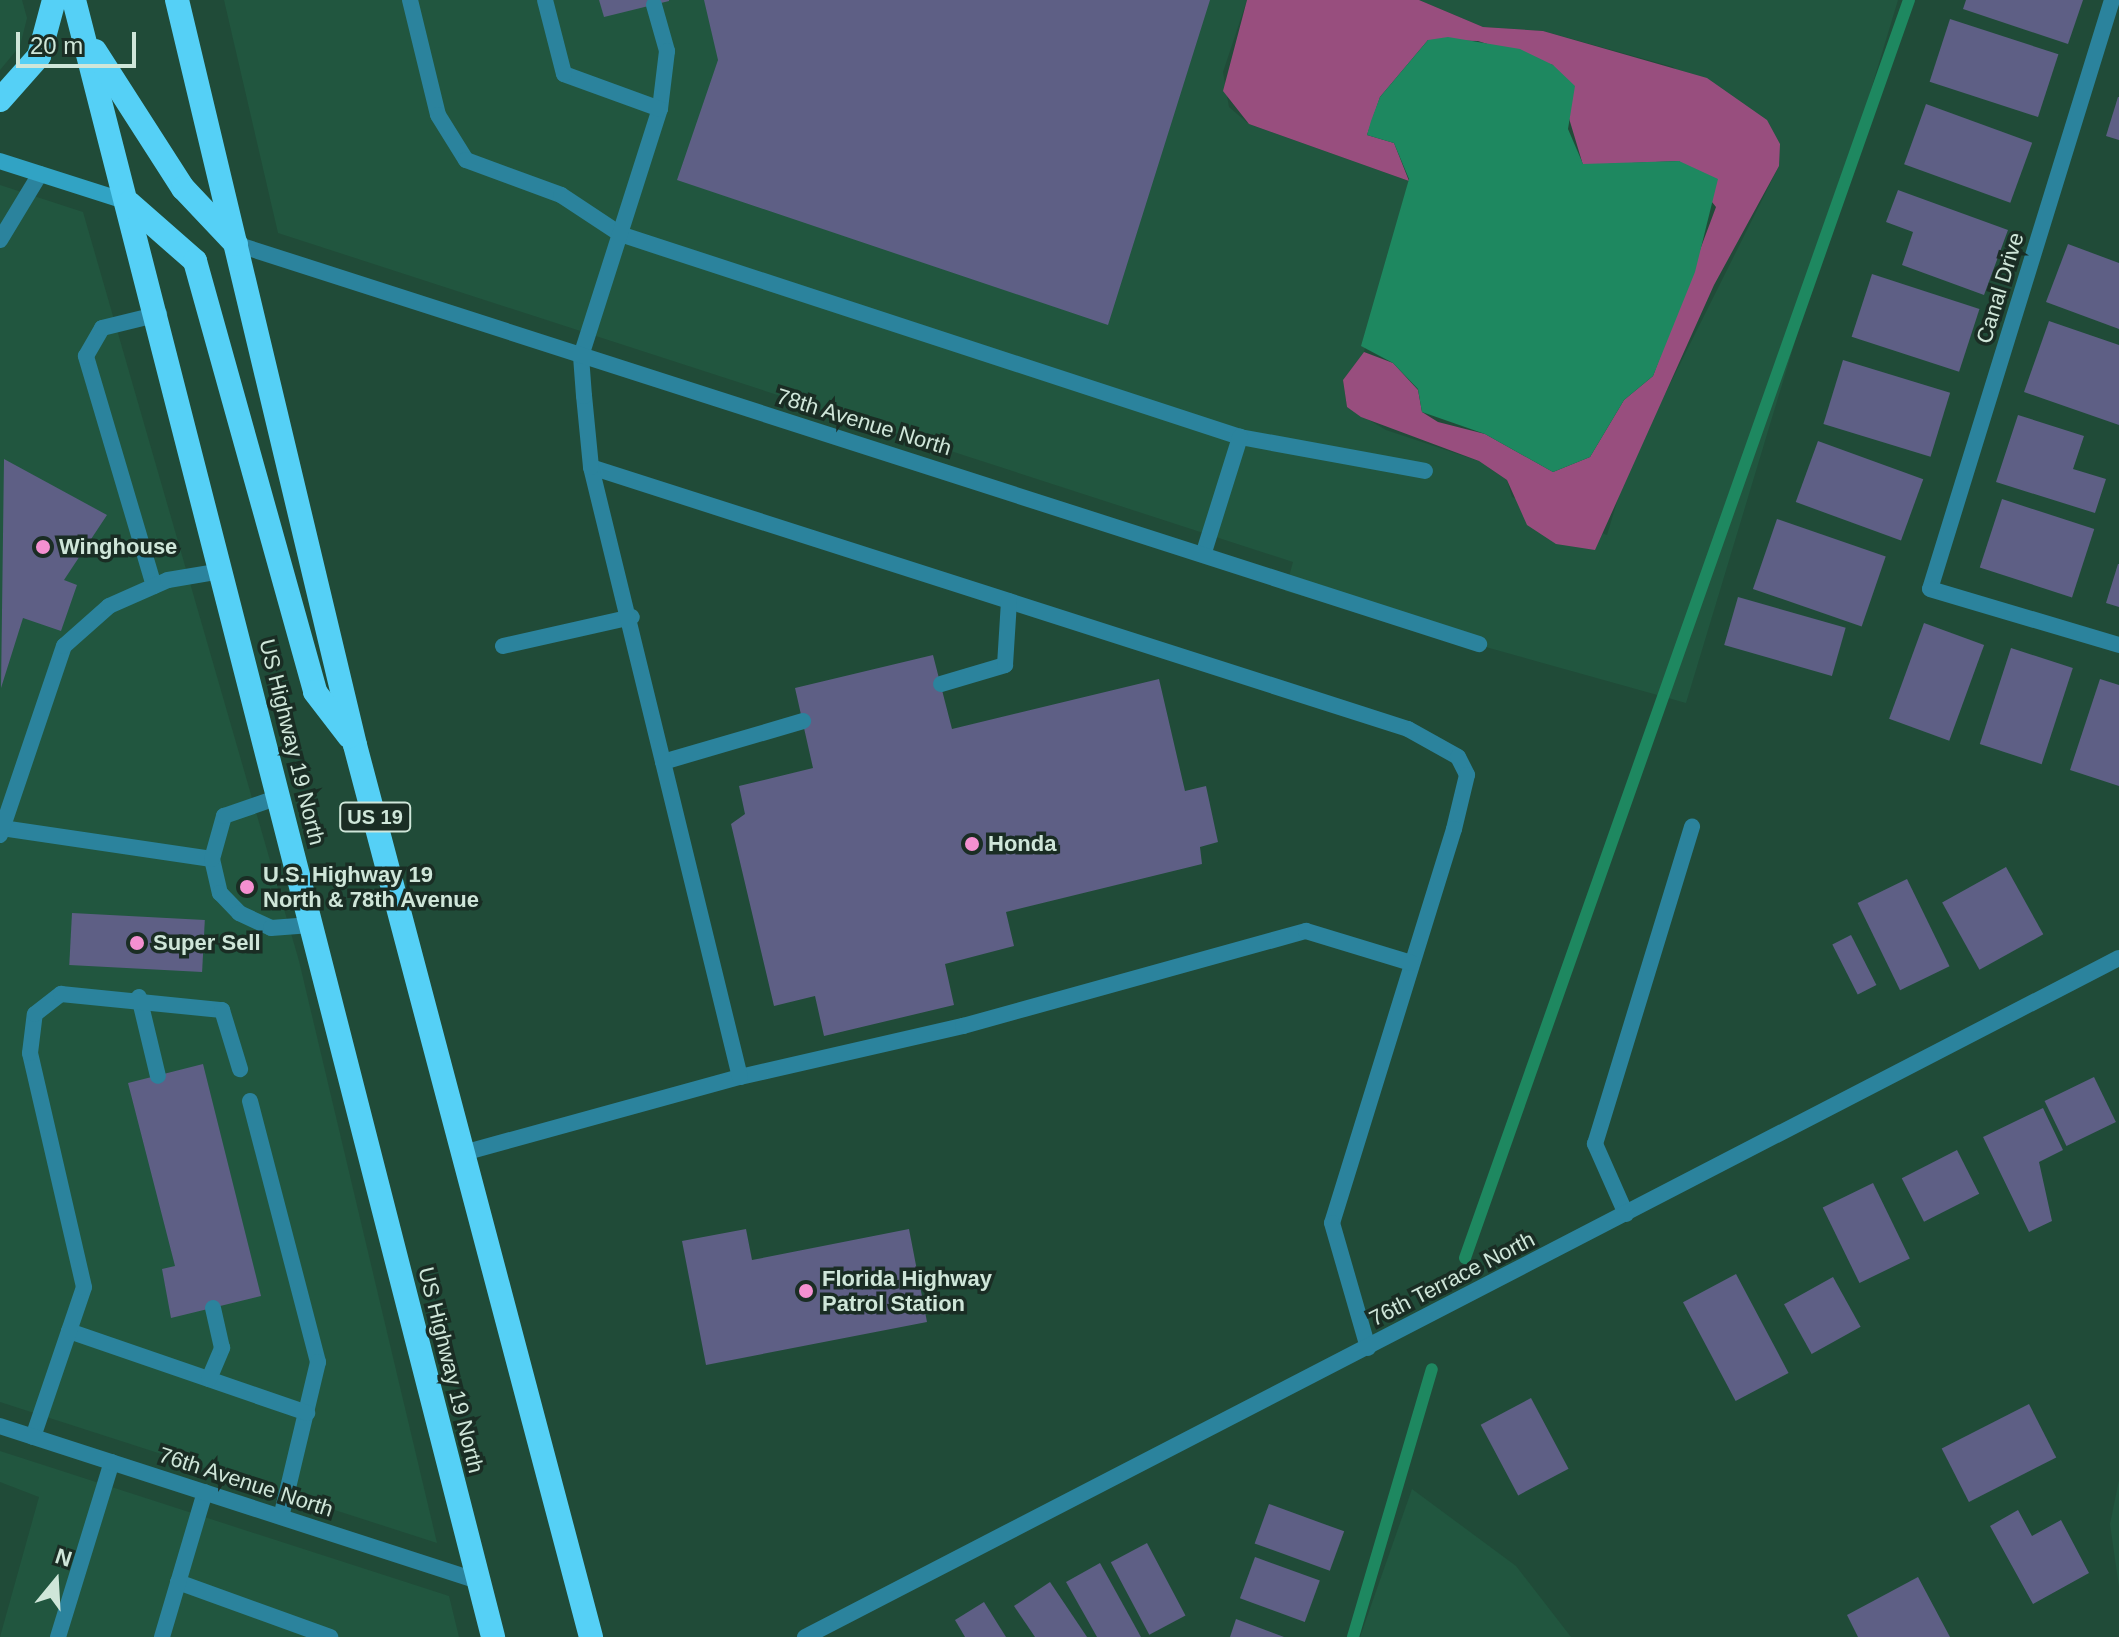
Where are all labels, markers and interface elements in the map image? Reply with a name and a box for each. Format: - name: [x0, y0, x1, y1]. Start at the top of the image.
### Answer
- scale bar: [20, 16, 140, 66]
- text: 20 m: [30, 32, 83, 59]
- street label: Canal Drive: [1971, 229, 2029, 347]
- street label: 78th Avenue North: [773, 383, 955, 461]
- place label: Winghouse: [59, 534, 177, 560]
- marker: Winghouse: [34, 538, 52, 556]
- street label: US Highway 19 North: [254, 636, 330, 848]
- road number: US 19: [339, 801, 411, 833]
- place label: Honda: [988, 831, 1056, 857]
- marker: Honda: [963, 835, 981, 853]
- place label: U.S. Highway 19 North & 78th Avenue: [263, 861, 480, 912]
- marker: U.S. Highway 19 North & 78th Avenue: [238, 878, 256, 896]
- place label: Super Sell: [153, 930, 261, 956]
- marker: Super Sell: [128, 934, 146, 952]
- street label: 76th Terrace North: [1365, 1226, 1539, 1332]
- street label: US Highway 19 North: [413, 1264, 489, 1476]
- place label: Florida Highway Patrol Station: [822, 1265, 992, 1316]
- marker: Florida Highway Patrol Station: [797, 1282, 815, 1300]
- street label: 76th Avenue North: [155, 1441, 337, 1523]
- north arrow: [16, 1541, 96, 1621]
- text: N: [52, 1543, 75, 1572]

